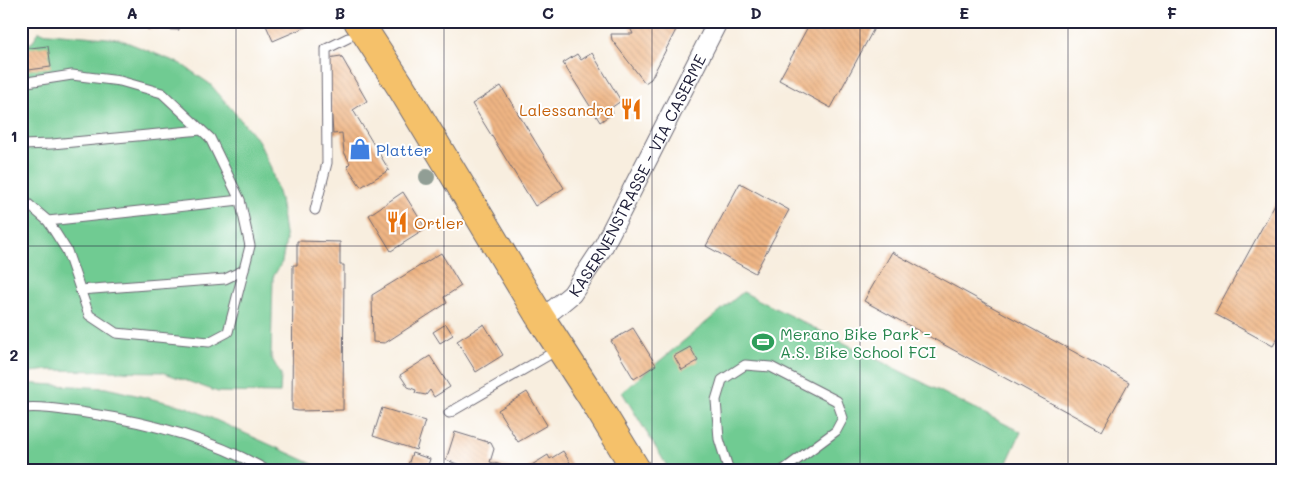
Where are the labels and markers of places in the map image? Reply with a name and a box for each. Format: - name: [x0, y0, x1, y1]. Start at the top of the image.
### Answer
- restaurant icon: Lalessandra: [618, 96, 644, 122]
- place label: Lalessandra: [519, 99, 614, 120]
- shop icon: Platter: [347, 136, 373, 162]
- place label: Platter: [376, 139, 432, 160]
- restaurant icon: Ortler: [384, 209, 410, 235]
- place label: Ortler: [414, 212, 464, 233]
- place label: Merano Bike Park - A.S. Bike School FCI: [780, 323, 936, 362]
- sports icon: Merano Bike Park - A.S. Bike School FCI: [750, 329, 776, 355]

